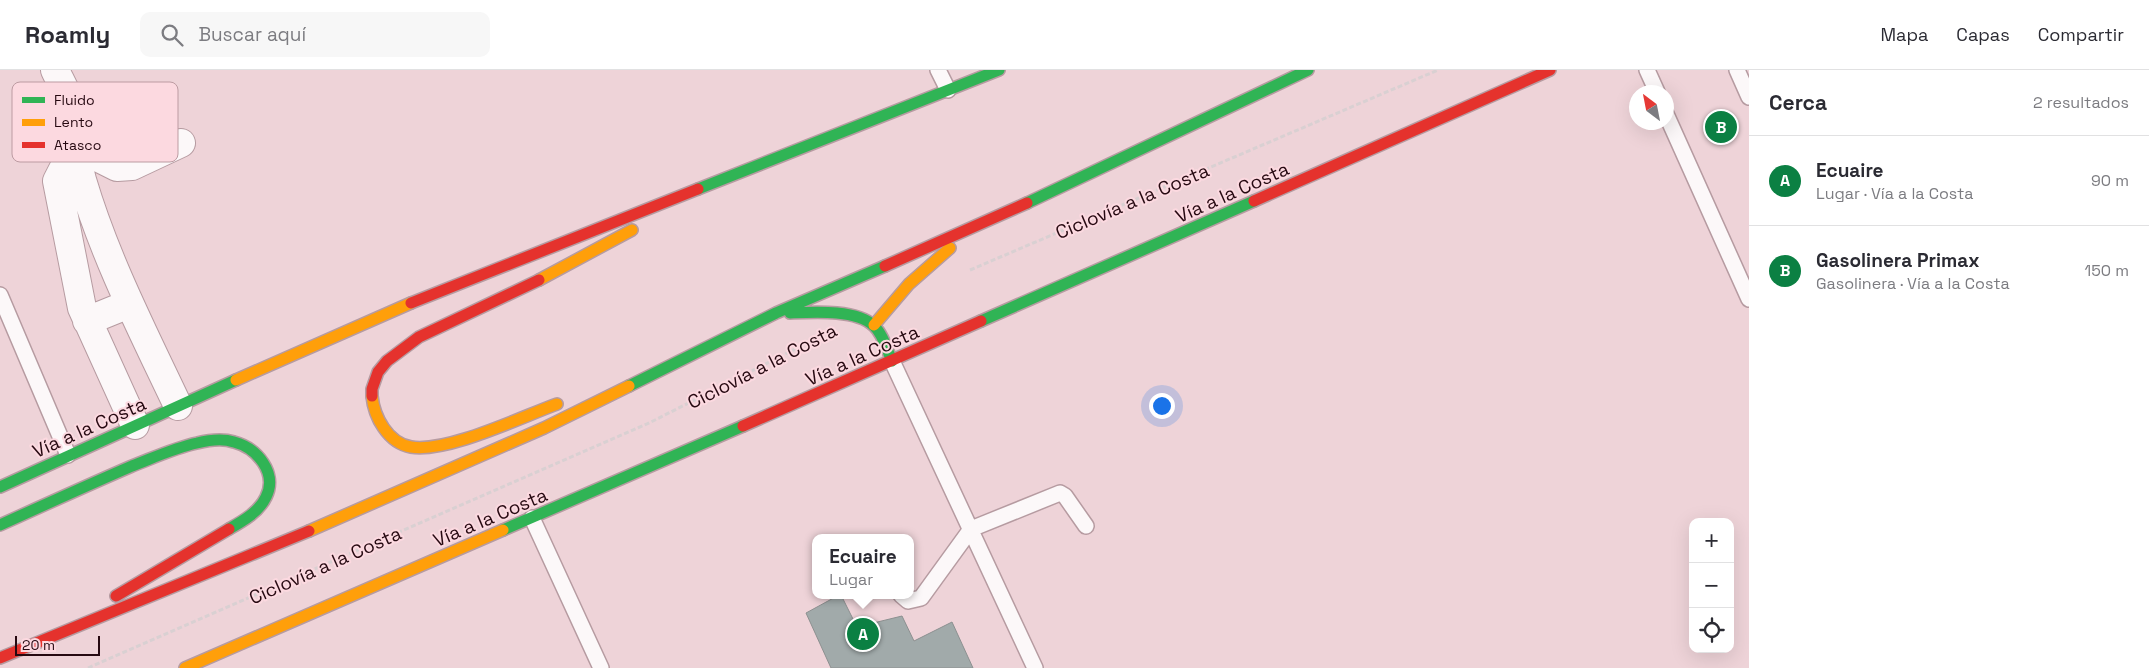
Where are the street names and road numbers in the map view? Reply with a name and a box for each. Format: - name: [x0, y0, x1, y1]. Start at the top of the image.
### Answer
- street label: Vía a la Costa: [1171, 156, 1293, 229]
- street label: Ciclovía a la Costa: [1052, 158, 1213, 245]
- street label: Ciclovía a la Costa: [683, 318, 841, 415]
- street label: Vía a la Costa: [801, 319, 923, 392]
- street label: Vía a la Costa: [28, 391, 150, 464]
- street label: Vía a la Costa: [429, 482, 551, 553]
- street label: Ciclovía a la Costa: [245, 521, 406, 610]

